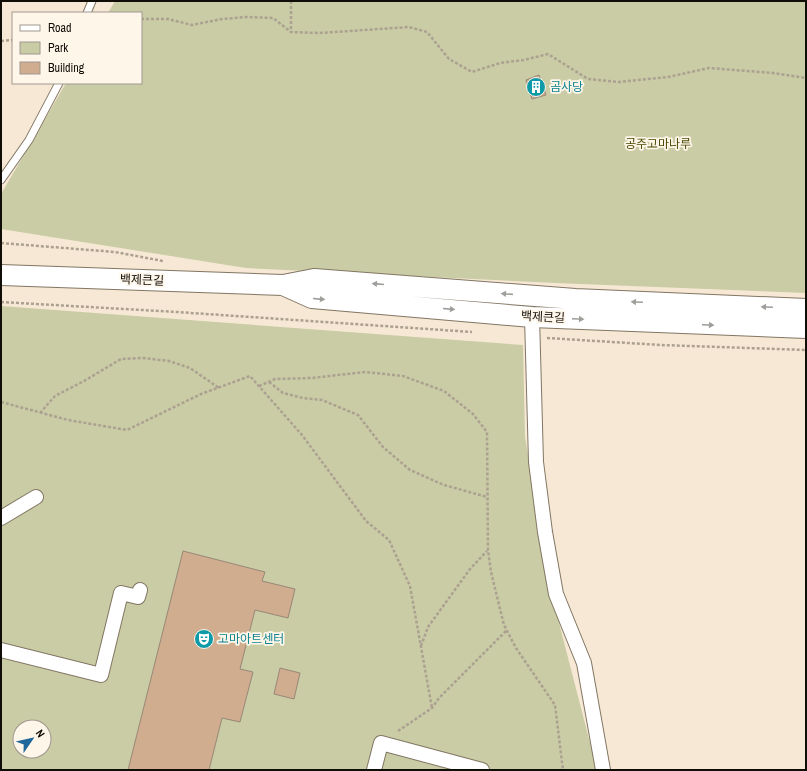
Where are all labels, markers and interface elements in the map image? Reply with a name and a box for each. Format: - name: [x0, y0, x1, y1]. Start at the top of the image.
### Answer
- legend: [12, 12, 142, 84]
- text: Road: [48, 20, 72, 36]
- text: Park: [48, 40, 68, 56]
- text: Building: [48, 60, 85, 76]
- building icon: 곰사당: [525, 76, 547, 98]
- place label: 곰사당: [550, 79, 583, 95]
- park label: 공주고마나루: [625, 136, 691, 152]
- street label: 백제큰길: [120, 271, 164, 289]
- one-way arrow: [372, 280, 384, 287]
- one-way arrow: [501, 290, 513, 297]
- one-way arrow: [313, 295, 325, 302]
- one-way arrow: [631, 298, 643, 305]
- one-way arrow: [761, 304, 773, 311]
- one-way arrow: [443, 306, 455, 313]
- street label: 백제큰길: [521, 308, 565, 326]
- one-way arrow: [572, 315, 584, 322]
- one-way arrow: [702, 321, 714, 328]
- theatre icon: 고마아트센터: [193, 628, 215, 650]
- place label: 고마아트센터: [218, 631, 284, 647]
- north arrow: [12, 719, 52, 759]
- text: N: [33, 727, 48, 740]

